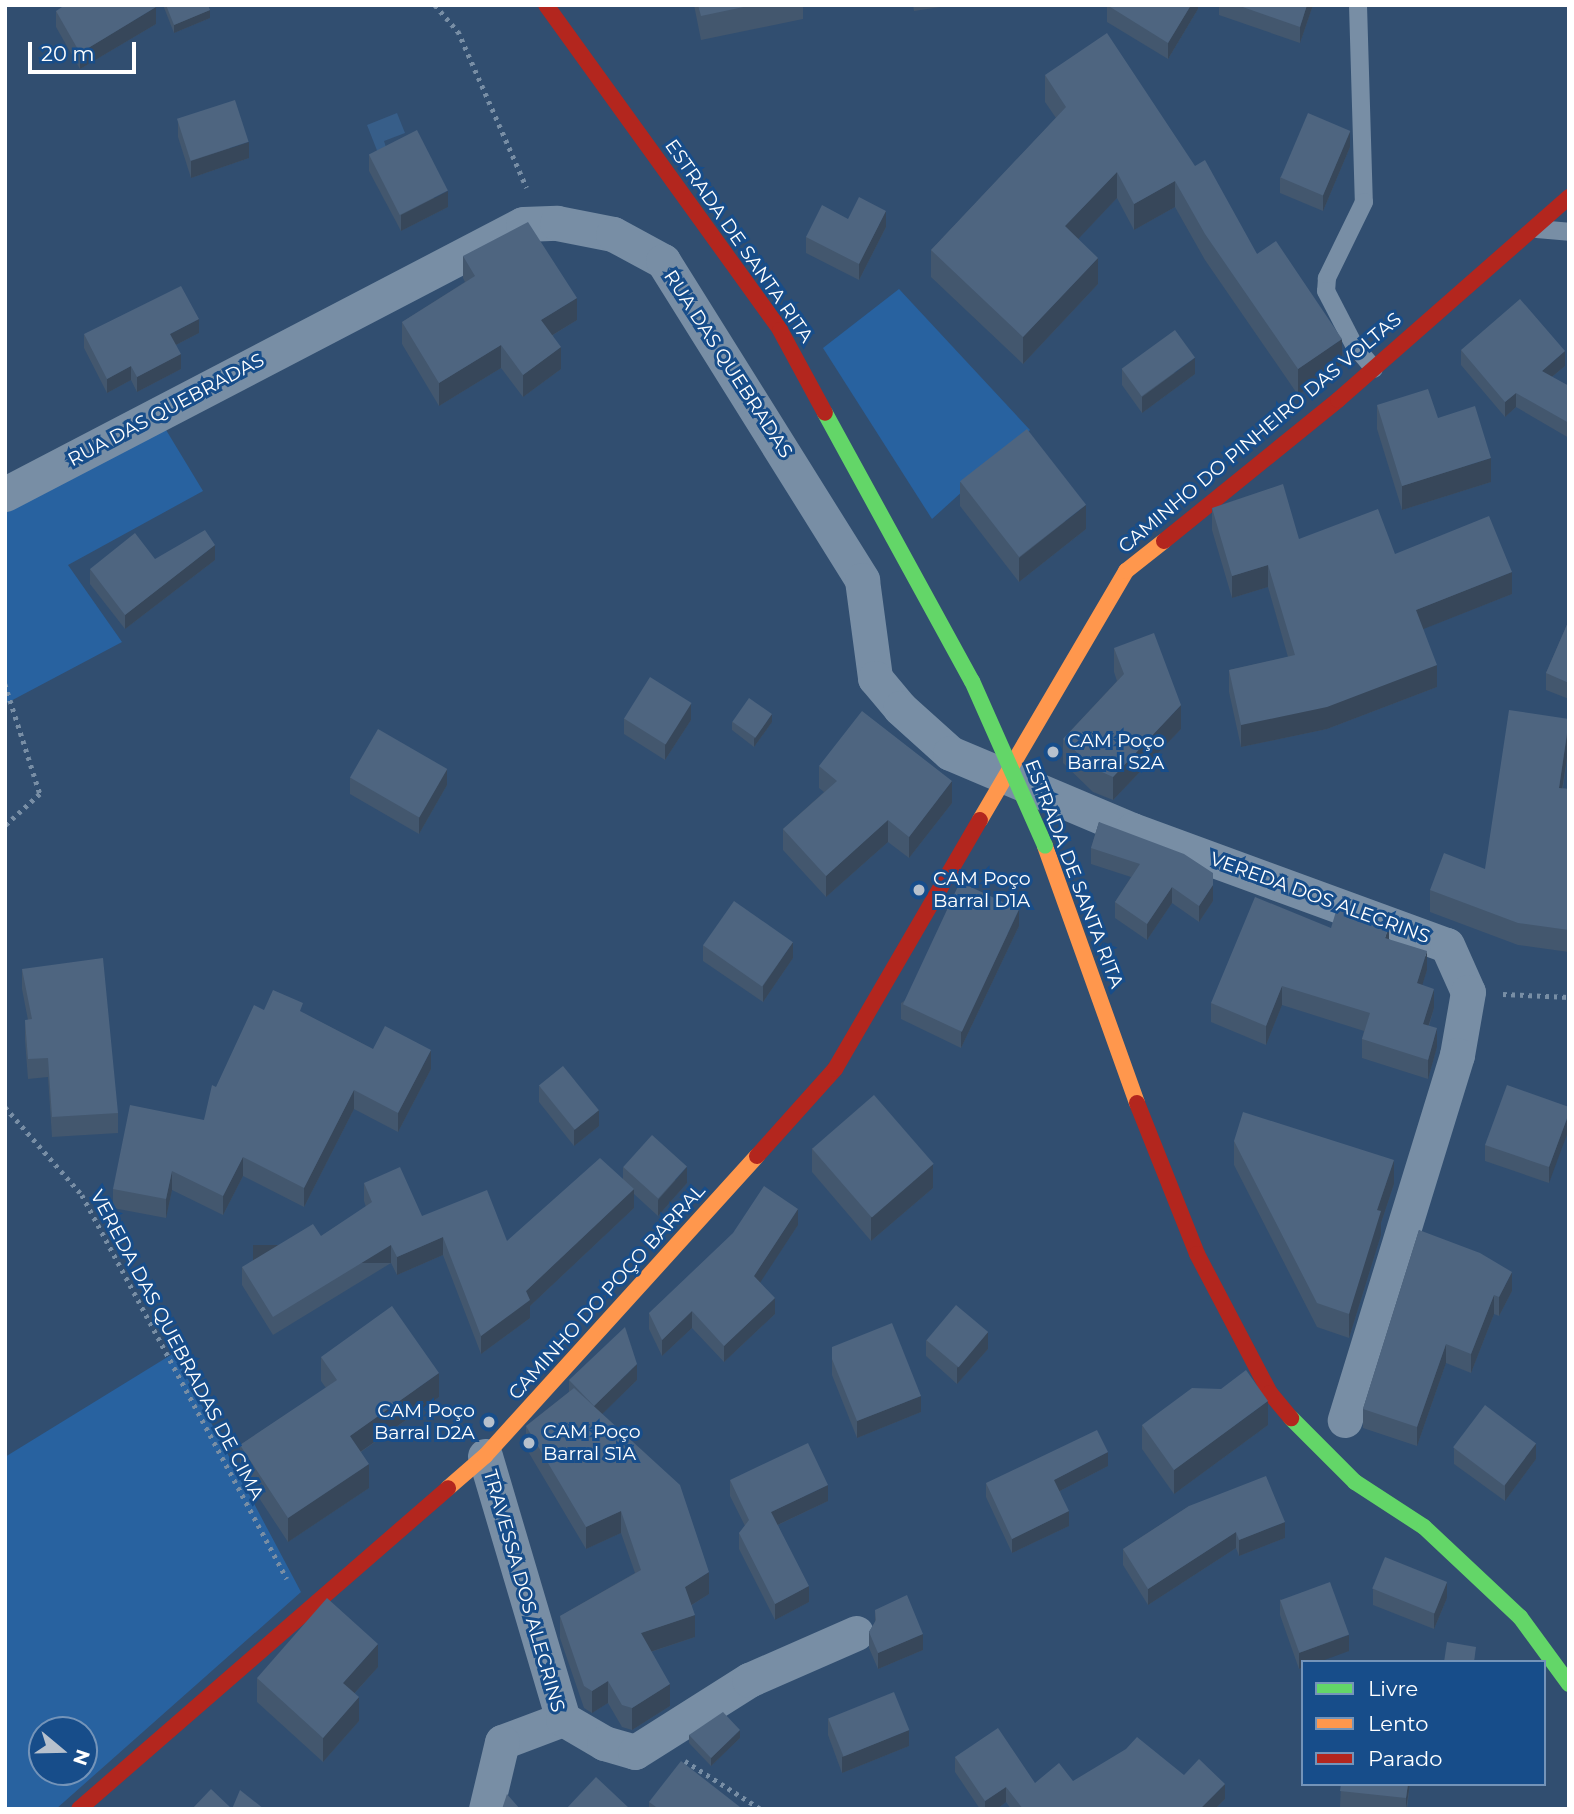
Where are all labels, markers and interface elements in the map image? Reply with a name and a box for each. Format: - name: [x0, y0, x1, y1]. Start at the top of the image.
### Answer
- scale bar: [32, 28, 140, 72]
- text: 20 m: [41, 41, 95, 66]
- street label: ESTRADA DE SANTA RITA: [660, 135, 818, 347]
- street label: RUA DAS QUEBRADAS: [659, 266, 797, 462]
- street label: CAMINHO DO PINHEIRO DAS VOLTAS: [1114, 308, 1406, 558]
- street label: RUA DAS QUEBRADAS: [64, 349, 268, 471]
- place label: CAM Poço Barral S2A: [1067, 730, 1165, 774]
- marker: CAM Poço Barral S2A: [1045, 744, 1061, 760]
- street label: ESTRADA DE SANTA RITA: [1020, 757, 1128, 991]
- street label: VEREDA DOS ALECRINS: [1207, 848, 1433, 948]
- place label: CAM Poço Barral D1A: [933, 868, 1031, 912]
- marker: CAM Poço Barral D1A: [911, 882, 927, 898]
- street label: CAMINHO DO POÇO BARRAL: [504, 1179, 710, 1405]
- street label: VEREDA DAS QUEBRADAS DE CIMA: [85, 1186, 269, 1504]
- place label: CAM Poço Barral D2A: [374, 1400, 475, 1444]
- marker: CAM Poço Barral D2A: [481, 1414, 497, 1430]
- place label: CAM Poço Barral S1A: [543, 1421, 641, 1465]
- marker: CAM Poço Barral S1A: [521, 1435, 537, 1451]
- street label: TRAVESSA DOS ALECRINS: [478, 1467, 570, 1715]
- legend: [1301, 1660, 1546, 1786]
- text: Livre: [1368, 1676, 1418, 1701]
- text: Lento: [1368, 1711, 1428, 1736]
- north arrow: [28, 1716, 98, 1786]
- text: N: [68, 1746, 95, 1768]
- text: Parado: [1368, 1746, 1443, 1771]

